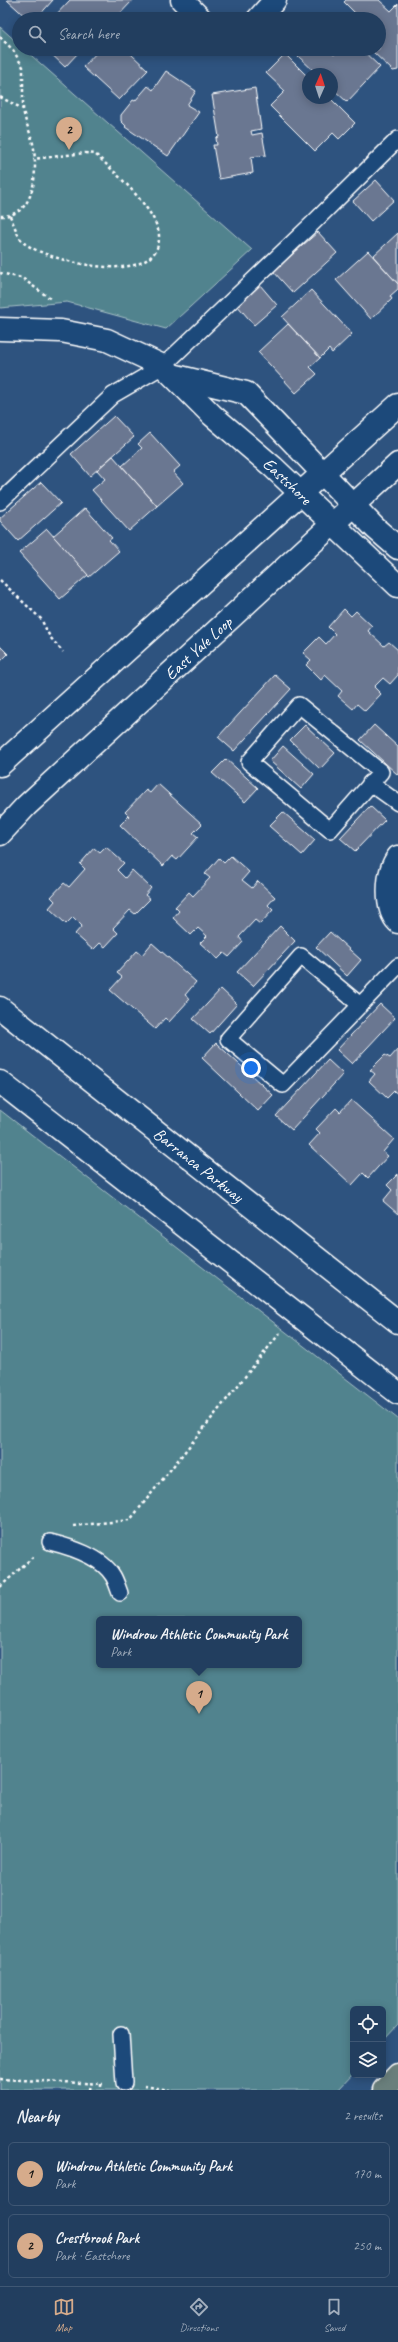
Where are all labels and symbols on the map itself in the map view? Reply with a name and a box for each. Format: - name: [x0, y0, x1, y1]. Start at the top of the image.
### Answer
- north arrow: [302, 68, 338, 104]
- pin: 2: [56, 117, 82, 150]
- street label: Eastshore: [258, 453, 317, 510]
- street label: East Yale Loop: [160, 611, 238, 684]
- your location: [241, 1058, 261, 1078]
- street label: Barranca Parkway: [149, 1123, 248, 1208]
- pin: 1: [186, 1681, 212, 1714]

